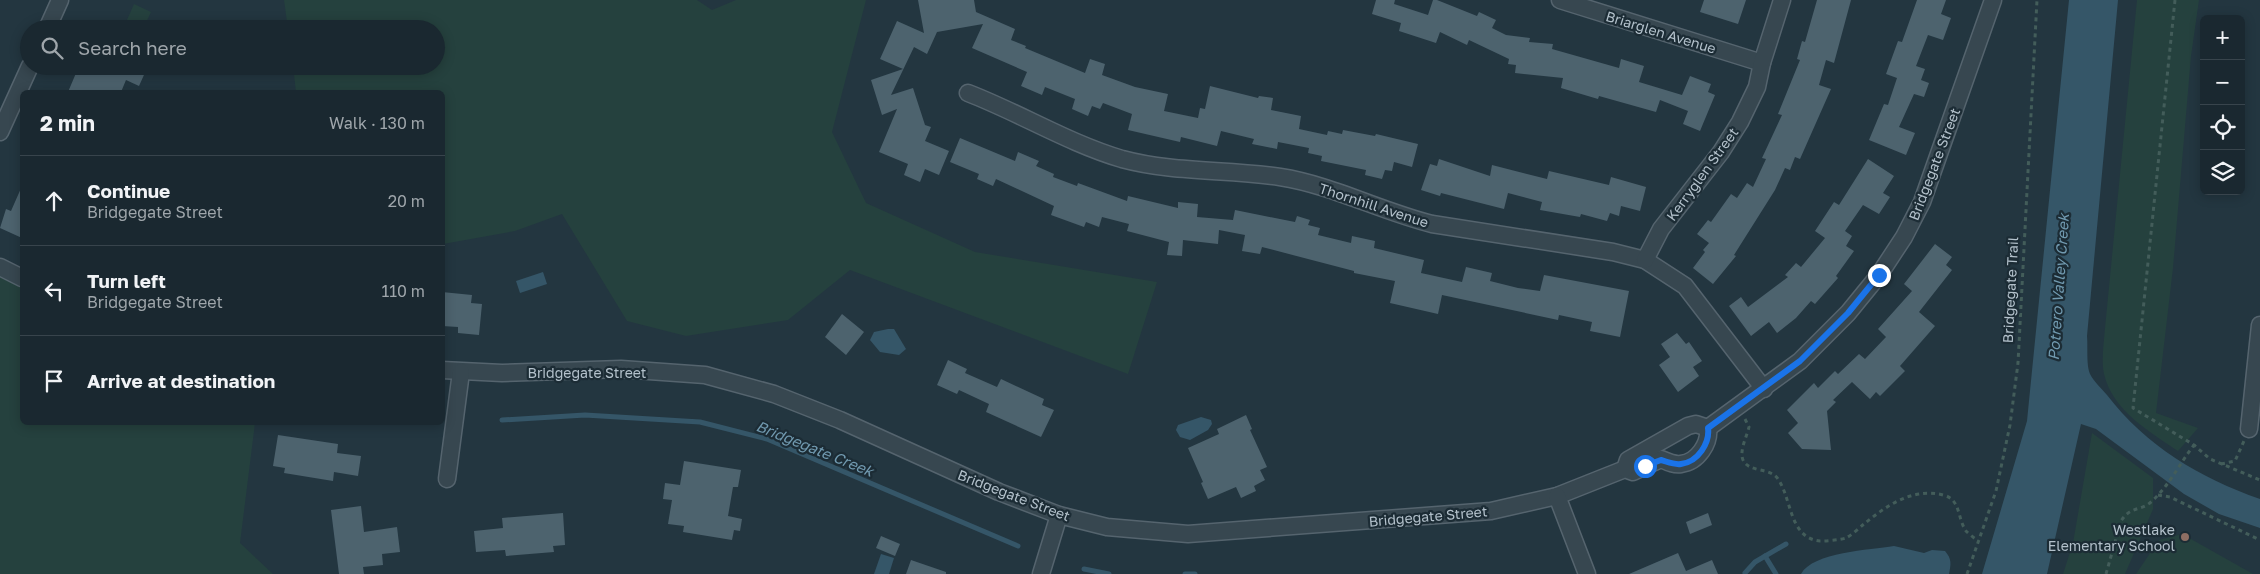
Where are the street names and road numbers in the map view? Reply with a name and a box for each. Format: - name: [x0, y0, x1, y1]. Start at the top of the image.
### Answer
- street label: Briarglen Avenue: [1604, 7, 1718, 57]
- street label: Bridgegate Street: [1905, 105, 1963, 223]
- street label: Kerryglen Street: [1662, 124, 1742, 224]
- street label: Thornhill Avenue: [1317, 179, 1431, 231]
- street label: Bridgegate Trail: [1999, 236, 2021, 344]
- street label: Bridgegate Street: [528, 364, 646, 381]
- street label: Bridgegate Street: [955, 466, 1073, 524]
- street label: Bridgegate Street: [1368, 502, 1488, 530]

